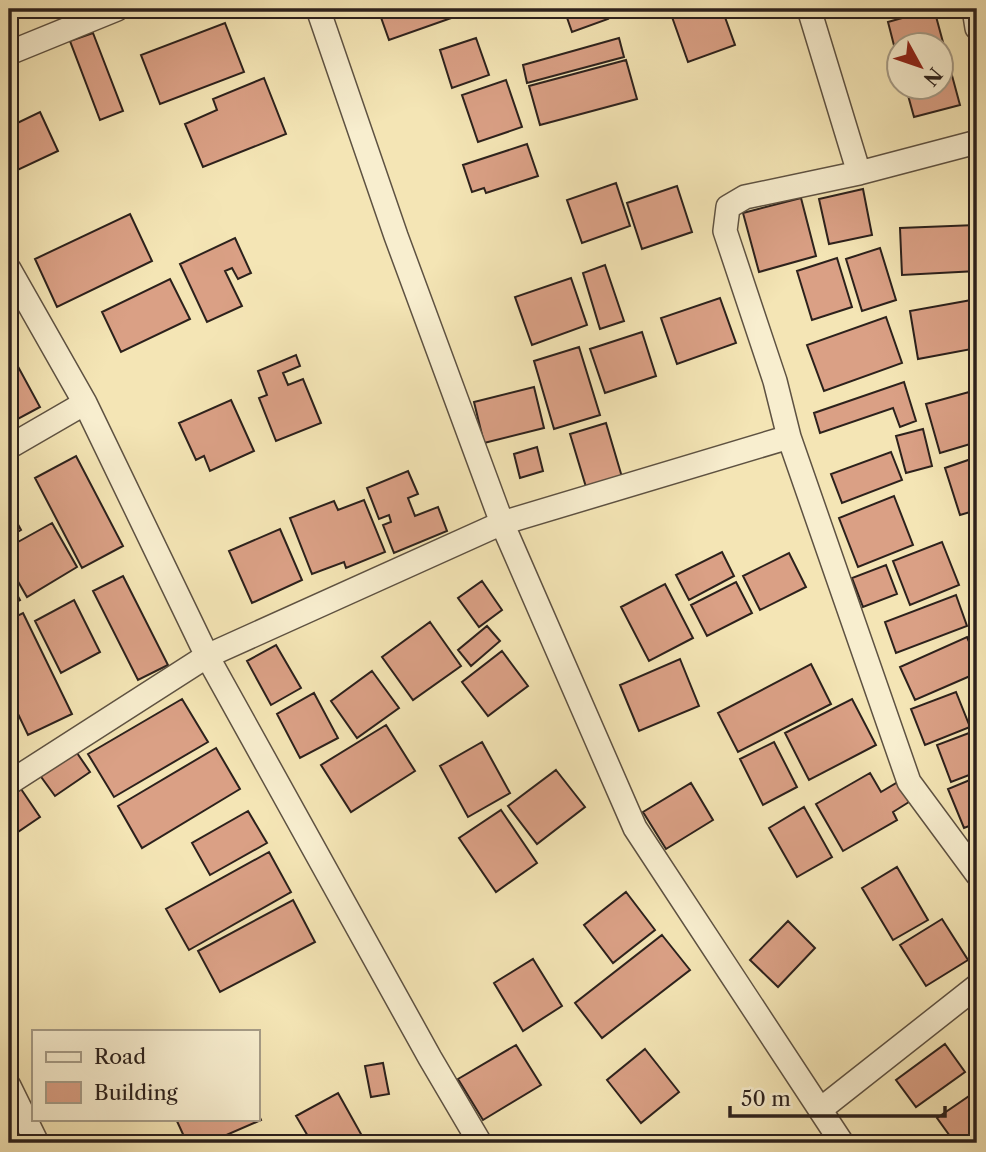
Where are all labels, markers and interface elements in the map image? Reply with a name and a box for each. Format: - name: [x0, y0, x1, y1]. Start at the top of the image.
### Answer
- north arrow: [884, 32, 954, 102]
- text: N: [919, 63, 947, 90]
- legend: [32, 1030, 259, 1120]
- text: Road: [94, 1044, 146, 1069]
- scale bar: [730, 1075, 946, 1119]
- text: Building: [94, 1080, 179, 1105]
- text: 50 m: [741, 1086, 791, 1111]

